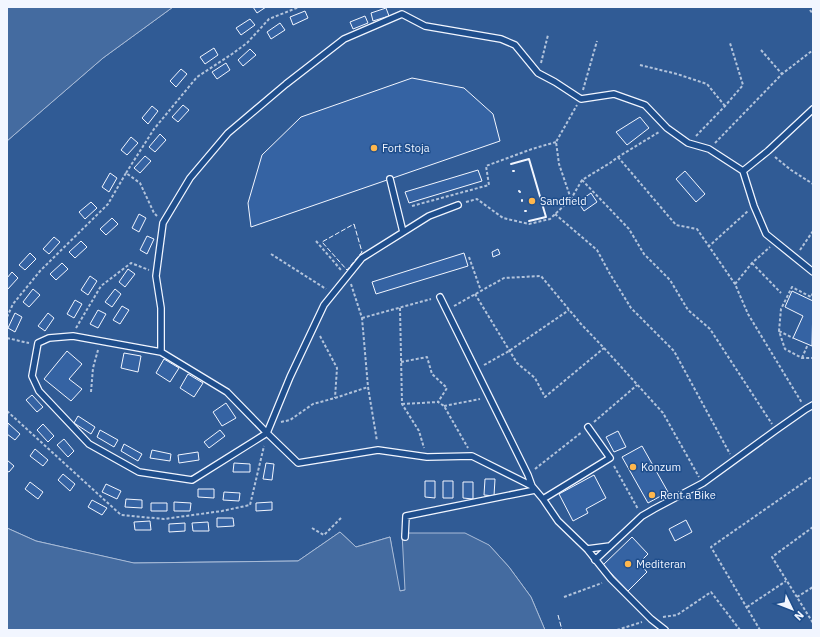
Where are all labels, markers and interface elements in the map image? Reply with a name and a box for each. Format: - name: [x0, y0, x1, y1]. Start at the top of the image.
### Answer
- place label: Fort Stoja: [382, 141, 430, 155]
- marker: Fort Stoja: [369, 143, 379, 153]
- place label: Sandfield: [540, 194, 587, 208]
- marker: Sandfield: [527, 196, 537, 206]
- place label: Konzum: [641, 460, 681, 474]
- marker: Konzum: [628, 462, 638, 472]
- place label: Rent a Bike: [660, 488, 716, 502]
- marker: Rent a Bike: [647, 490, 657, 500]
- place label: Mediteran: [636, 557, 686, 571]
- marker: Mediteran: [623, 559, 633, 569]
- north arrow: [772, 589, 812, 629]
- text: N: [791, 608, 807, 624]

